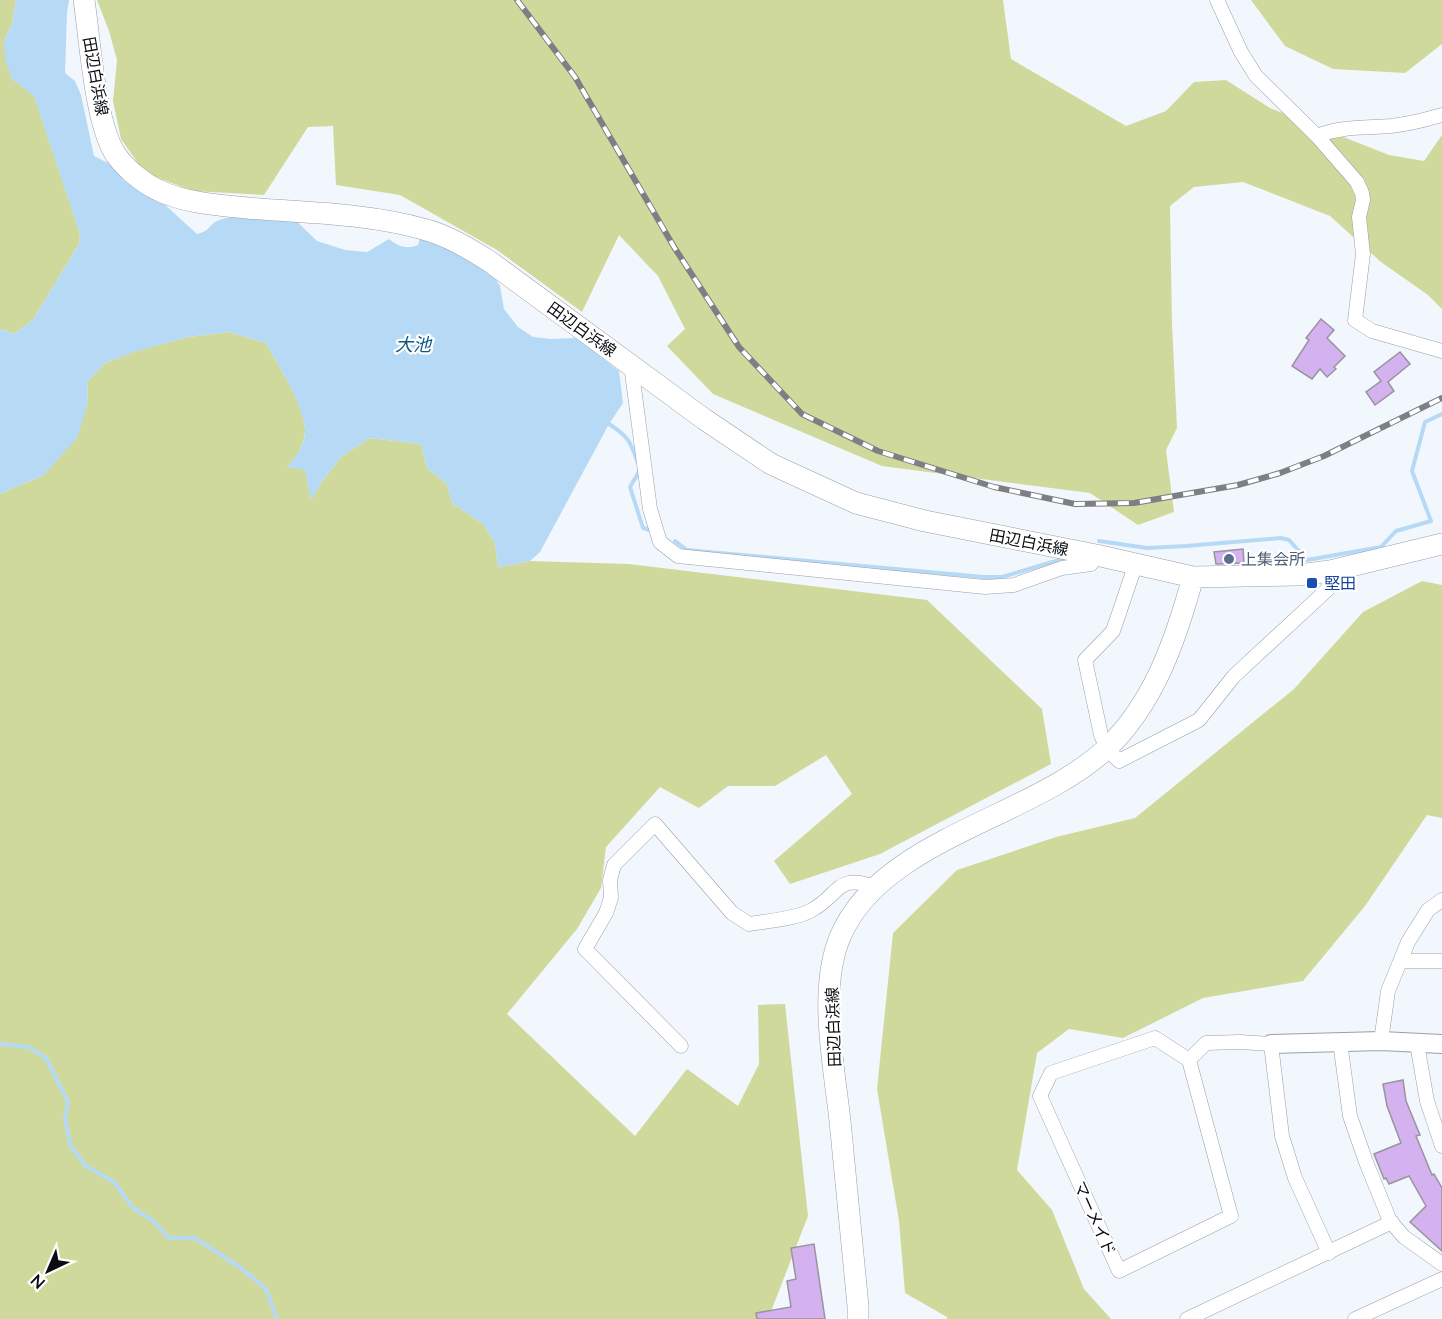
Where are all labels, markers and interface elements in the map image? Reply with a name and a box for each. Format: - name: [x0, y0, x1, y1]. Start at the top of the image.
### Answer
- street label: 田辺白浜線: [80, 35, 113, 117]
- street label: 田辺白浜線: [544, 297, 620, 360]
- water label: 大池: [395, 333, 433, 355]
- street label: 田辺白浜線: [988, 525, 1070, 558]
- place label: 上集会所: [1241, 549, 1305, 568]
- marker: 上集会所: [1222, 552, 1236, 566]
- place label: 堅田: [1324, 573, 1356, 592]
- marker: 堅田: [1305, 576, 1319, 590]
- street label: 田辺白浜線: [822, 987, 843, 1067]
- street label: マーメイド: [1071, 1178, 1120, 1258]
- north arrow: [18, 1241, 78, 1301]
- text: N: [26, 1271, 48, 1293]

